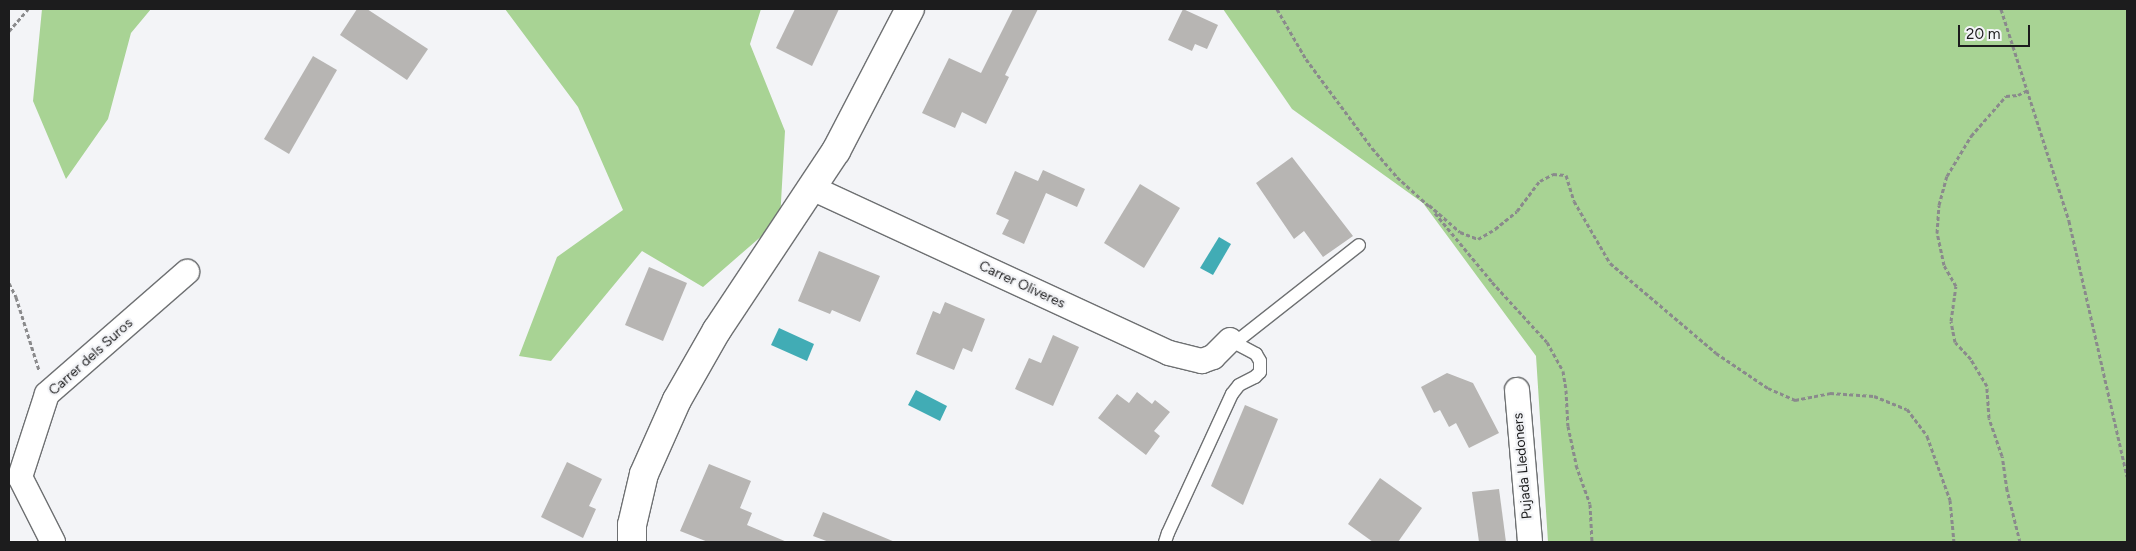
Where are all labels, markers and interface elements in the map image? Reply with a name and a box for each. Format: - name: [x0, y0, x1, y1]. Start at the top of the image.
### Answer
- scale bar: [1961, 15, 2034, 47]
- text: 20 m: [1966, 25, 2000, 43]
- street label: Carrer Oliveres: [976, 258, 1068, 312]
- street label: Carrer dels Suros: [46, 315, 136, 399]
- street label: Pujada Lledoners: [1510, 412, 1536, 520]

